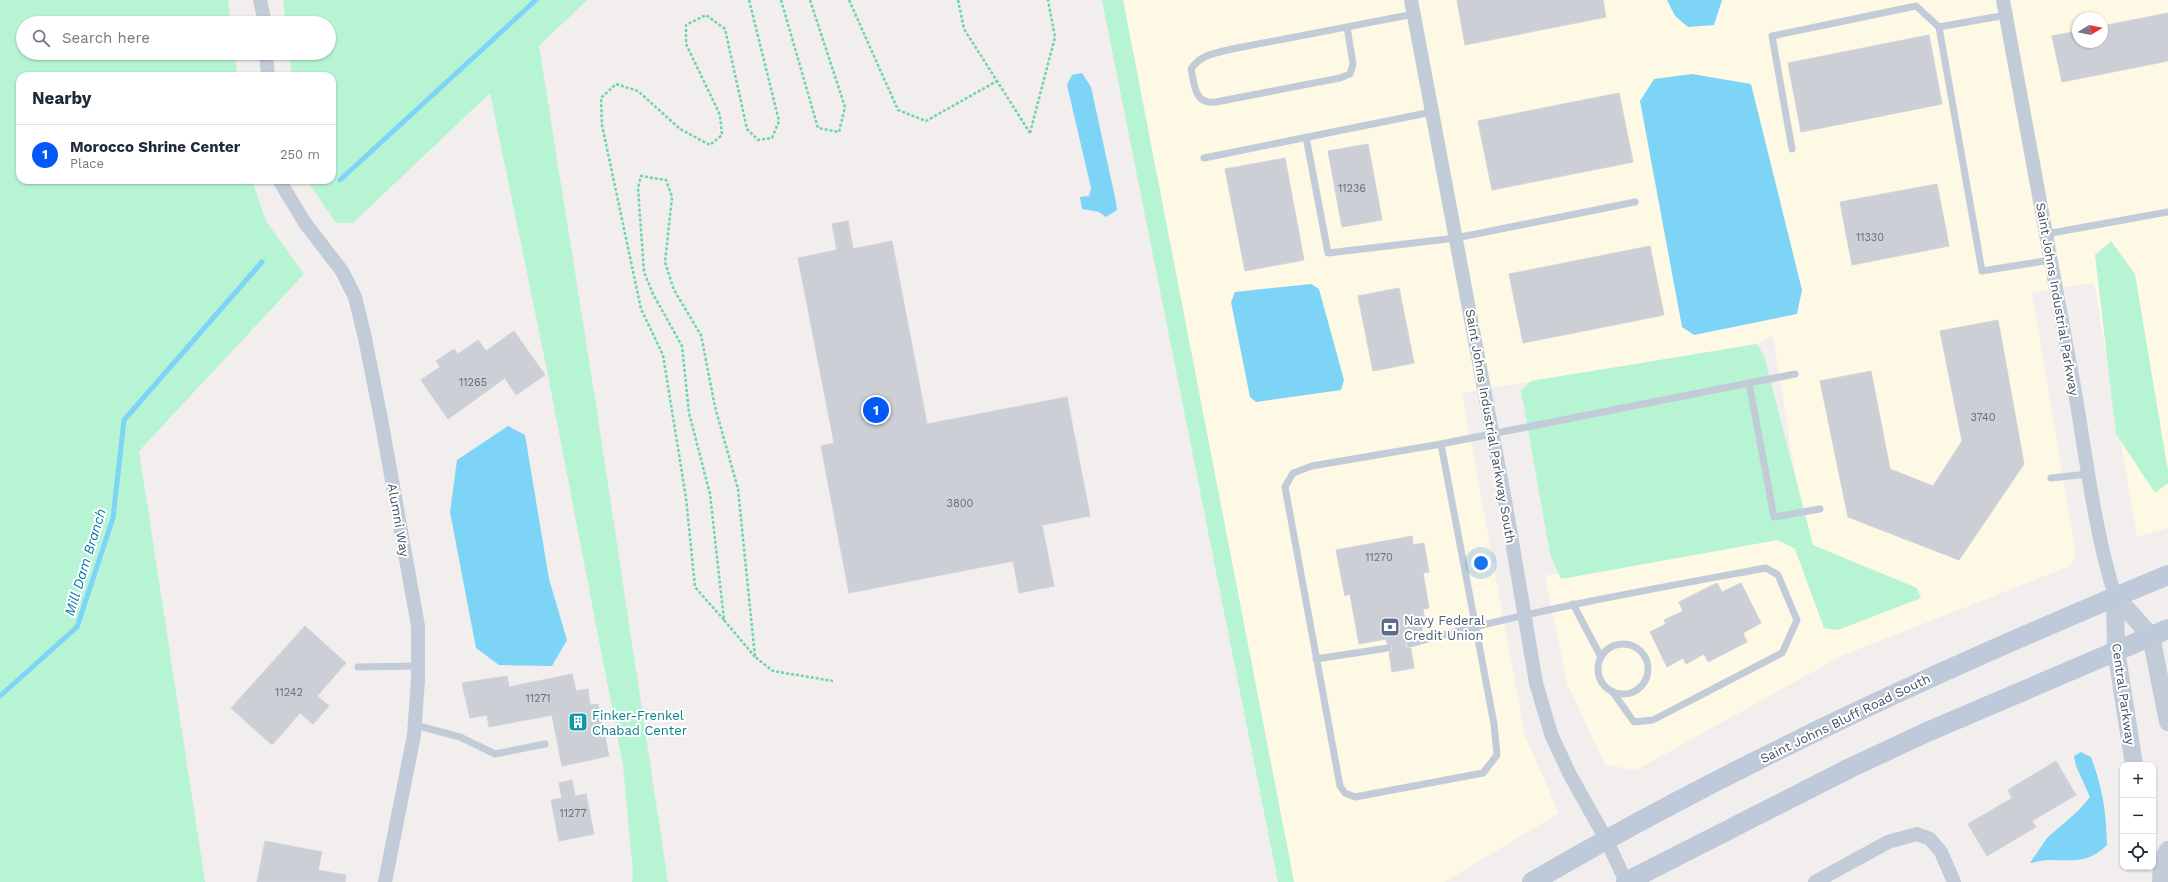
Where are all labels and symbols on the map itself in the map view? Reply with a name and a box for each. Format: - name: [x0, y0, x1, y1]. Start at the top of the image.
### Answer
- north arrow: [2072, 12, 2108, 48]
- house number: 11236: [1338, 182, 1366, 195]
- street label: Saint Johns Industrial Parkway: [2033, 201, 2082, 397]
- house number: 11330: [1856, 231, 1884, 244]
- street label: Saint Johns Industrial Parkway South: [1463, 308, 1519, 544]
- house number: 11265: [459, 376, 487, 389]
- pin: 1: [863, 395, 889, 425]
- house number: 3740: [1971, 411, 1996, 424]
- street label: Alumni Way: [385, 482, 412, 558]
- house number: 3800: [947, 497, 974, 510]
- water label: Mill Dam Branch: [61, 506, 109, 618]
- house number: 11270: [1365, 551, 1393, 564]
- your location: [1471, 553, 1491, 573]
- place label: Navy Federal Credit Union: [1404, 613, 1485, 643]
- bank icon: Navy Federal Credit Union: [1379, 616, 1401, 638]
- street label: Central Parkway: [2109, 642, 2138, 746]
- street label: Saint Johns Bluff Road South: [1758, 671, 1933, 766]
- house number: 11242: [275, 686, 303, 699]
- house number: 11271: [525, 692, 551, 705]
- place label: Finker-Frenkel Chabad Center: [592, 708, 687, 738]
- building icon: Finker-Frenkel Chabad Center: [567, 711, 589, 733]
- house number: 11277: [559, 807, 587, 820]

